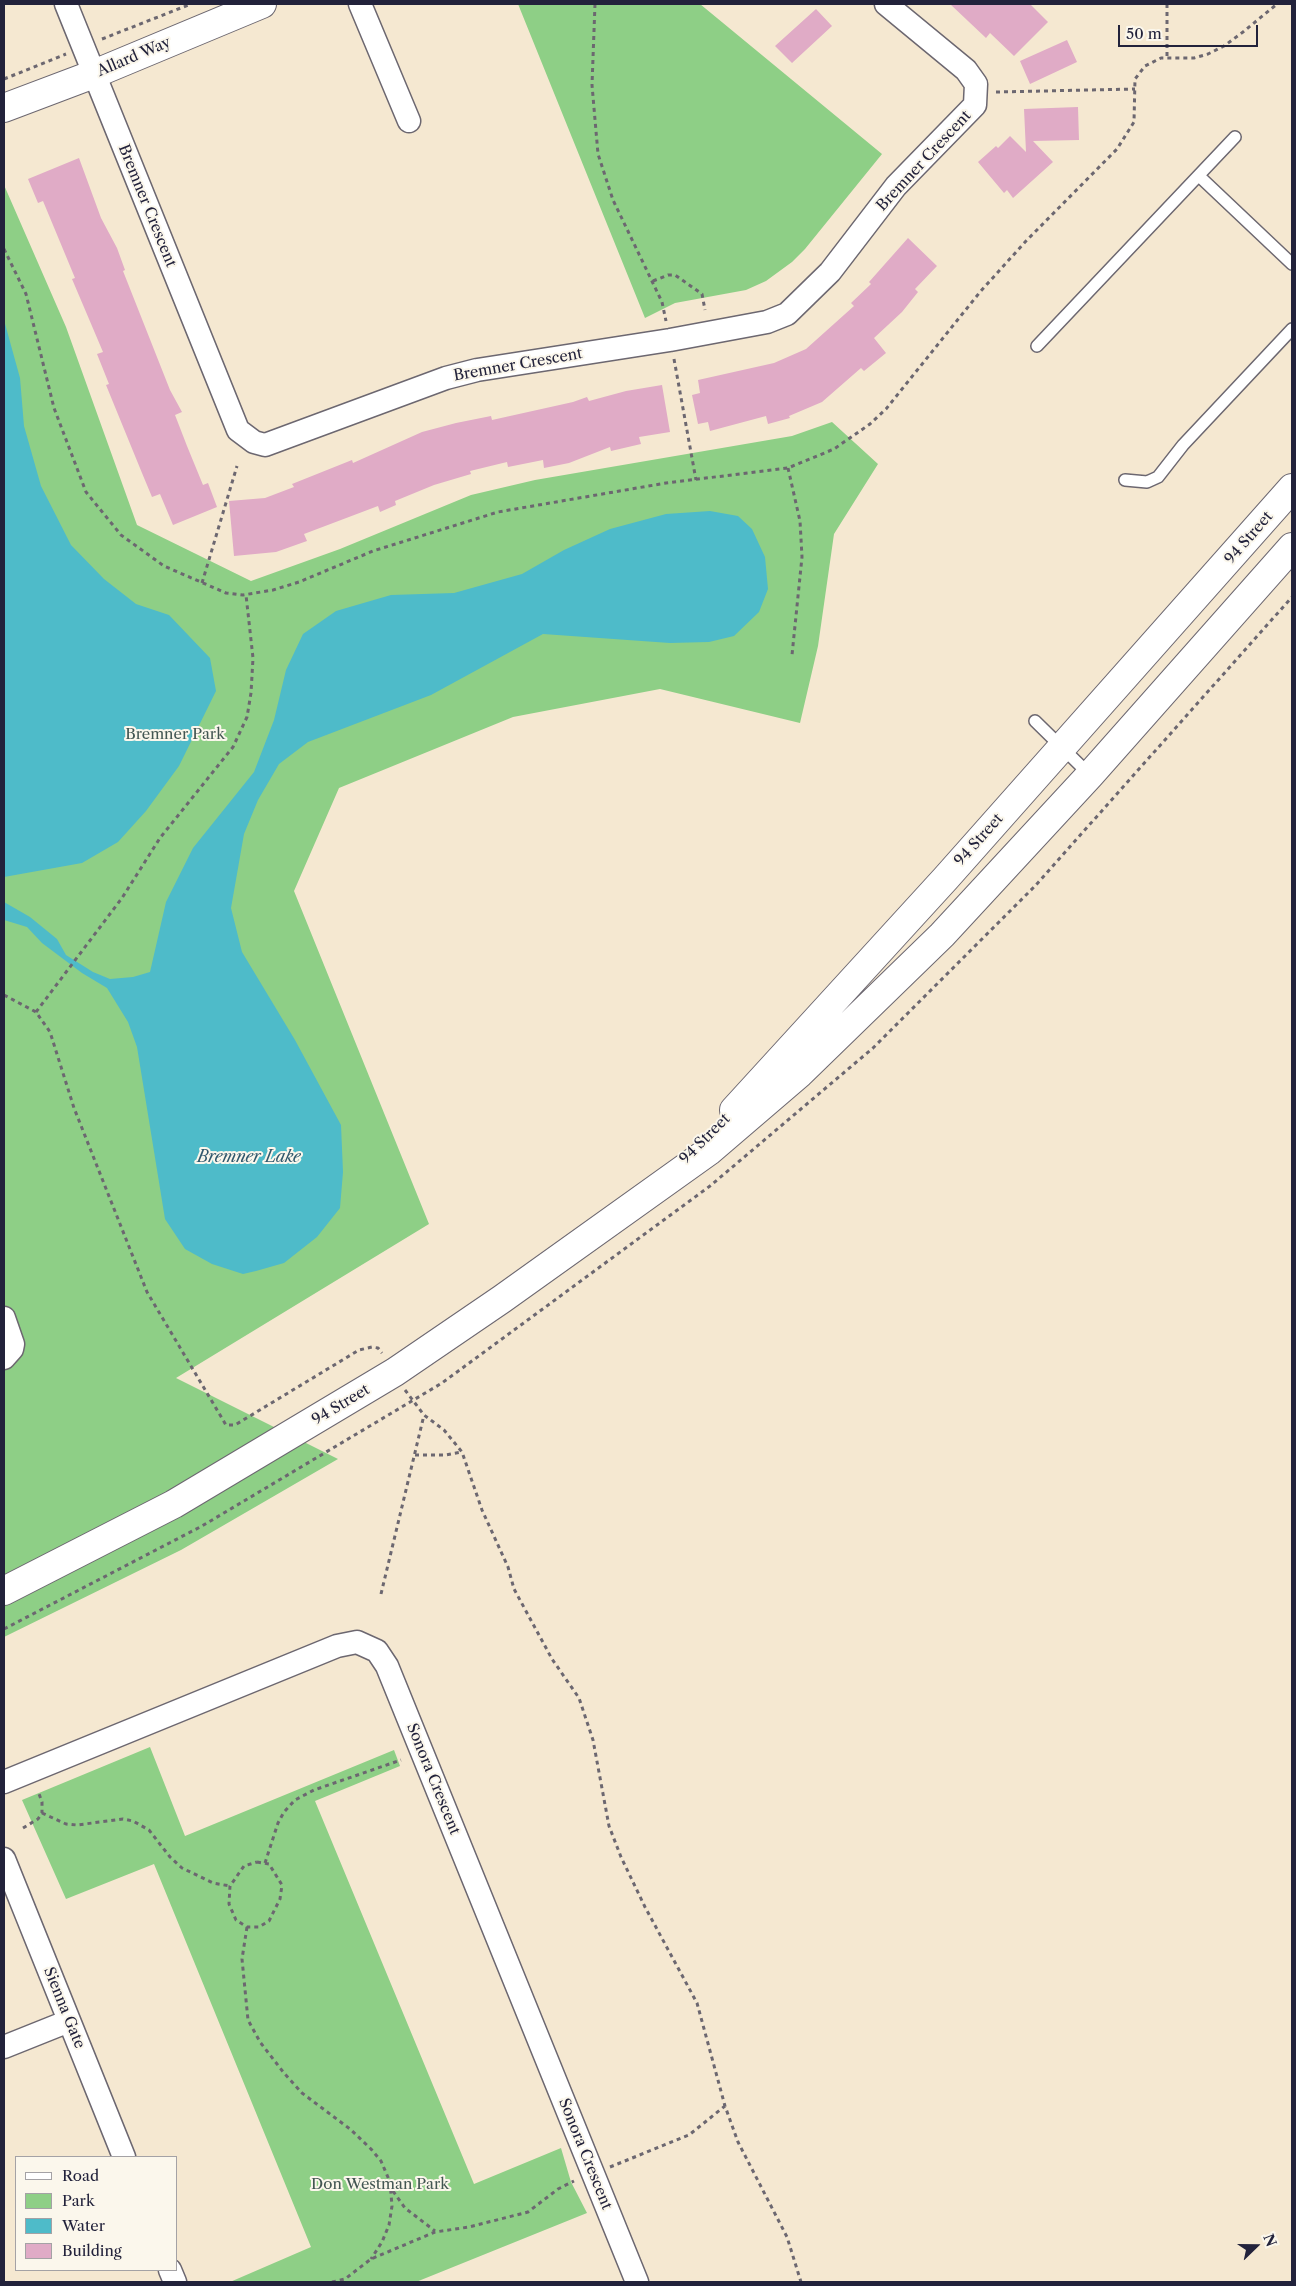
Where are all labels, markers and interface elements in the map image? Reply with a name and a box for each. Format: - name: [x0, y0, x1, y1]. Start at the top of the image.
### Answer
- scale bar: [1121, 15, 1261, 47]
- text: 50 m: [1126, 24, 1162, 43]
- street label: Allard Way: [95, 33, 173, 81]
- street label: Bremner Crescent: [873, 107, 975, 215]
- street label: Bremner Crescent: [114, 142, 180, 270]
- street label: Bremner Crescent: [452, 345, 584, 385]
- street label: 94 Street: [1221, 508, 1277, 568]
- park label: Bremner Park: [125, 726, 225, 744]
- street label: 94 Street: [951, 810, 1007, 870]
- street label: 94 Street: [676, 1110, 734, 1168]
- water label: Bremner Lake: [197, 1147, 301, 1167]
- street label: 94 Street: [309, 1381, 373, 1429]
- street label: Sonora Crescent: [402, 1721, 464, 1837]
- street label: Sienna Gate: [39, 1965, 89, 2051]
- street label: Sonora Crescent: [554, 2096, 616, 2212]
- legend: [15, 2156, 178, 2271]
- text: Road: [62, 2166, 99, 2185]
- park label: Don Westman Park: [311, 2176, 449, 2194]
- text: Park: [62, 2191, 95, 2210]
- text: Water: [62, 2216, 105, 2235]
- north arrow: [1231, 2221, 1281, 2271]
- text: N: [1259, 2231, 1281, 2249]
- text: Building: [62, 2241, 122, 2260]

